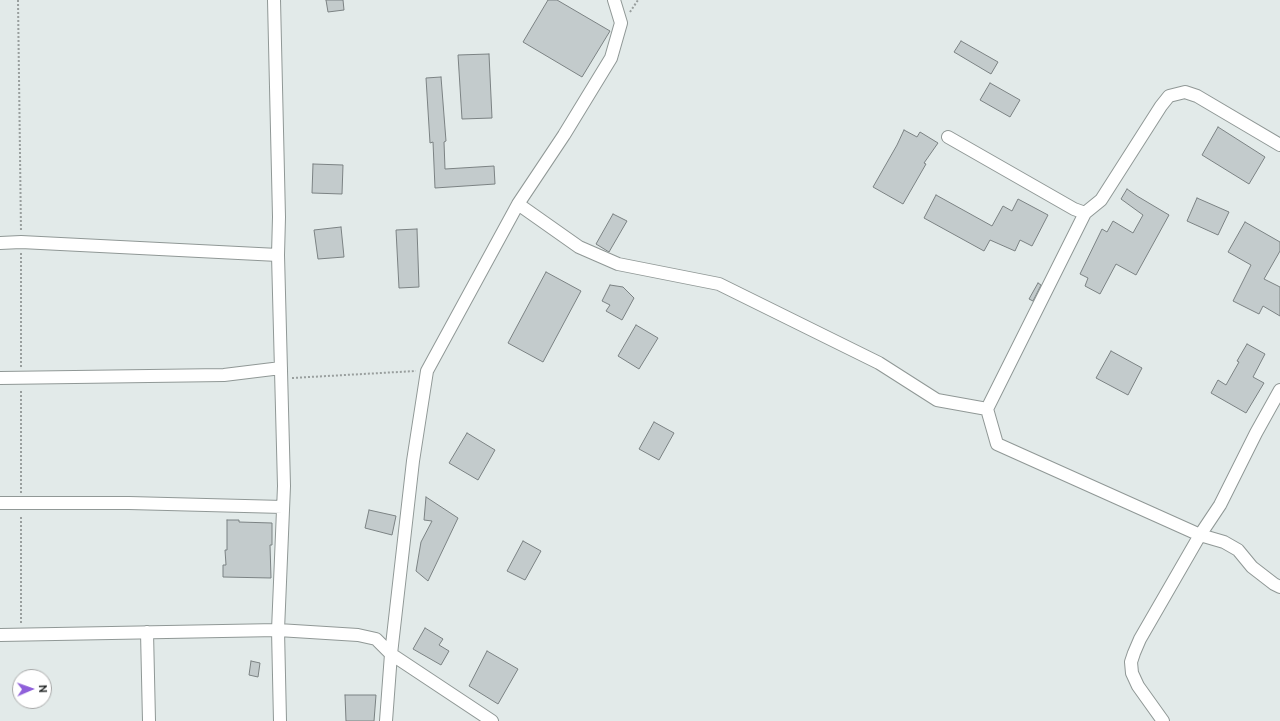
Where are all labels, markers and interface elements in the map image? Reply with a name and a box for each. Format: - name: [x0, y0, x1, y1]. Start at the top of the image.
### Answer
- north arrow: [12, 669, 52, 709]
- text: N: [37, 684, 49, 693]

